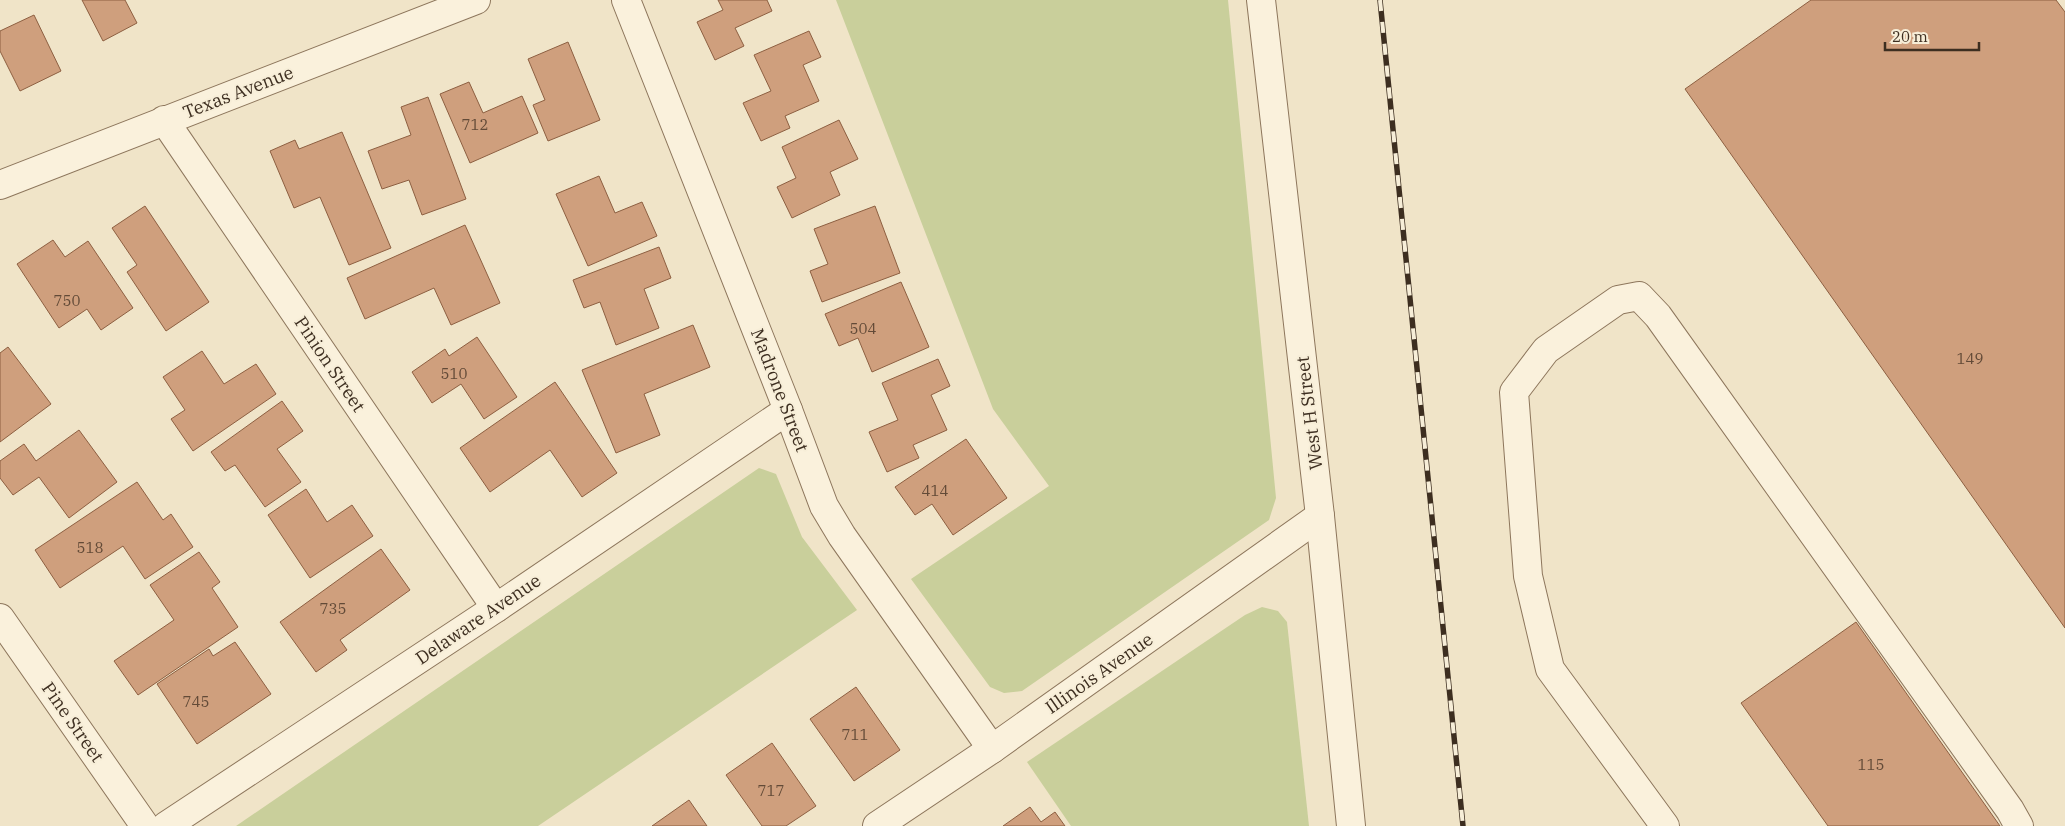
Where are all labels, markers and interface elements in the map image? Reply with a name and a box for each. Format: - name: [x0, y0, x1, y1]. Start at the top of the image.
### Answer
- scale bar: [1885, 20, 1979, 52]
- text: 20 m: [1892, 27, 1928, 46]
- street label: Texas Avenue: [179, 60, 297, 124]
- house number: 712: [461, 115, 489, 134]
- house number: 750: [53, 291, 81, 310]
- street label: Pinion Street: [290, 312, 370, 416]
- house number: 504: [849, 319, 877, 338]
- street label: Madrone Street: [746, 325, 814, 455]
- house number: 149: [1956, 349, 1984, 368]
- street label: West H Street: [1291, 355, 1327, 471]
- house number: 510: [440, 364, 468, 383]
- house number: 414: [921, 481, 949, 500]
- house number: 518: [76, 538, 104, 557]
- street label: Delaware Avenue: [411, 569, 545, 669]
- house number: 735: [319, 599, 347, 618]
- street label: Illinois Avenue: [1041, 627, 1157, 719]
- street label: Pine Street: [37, 677, 109, 767]
- house number: 745: [182, 692, 210, 711]
- house number: 711: [841, 725, 869, 744]
- house number: 115: [1857, 755, 1885, 774]
- house number: 717: [757, 781, 785, 800]

